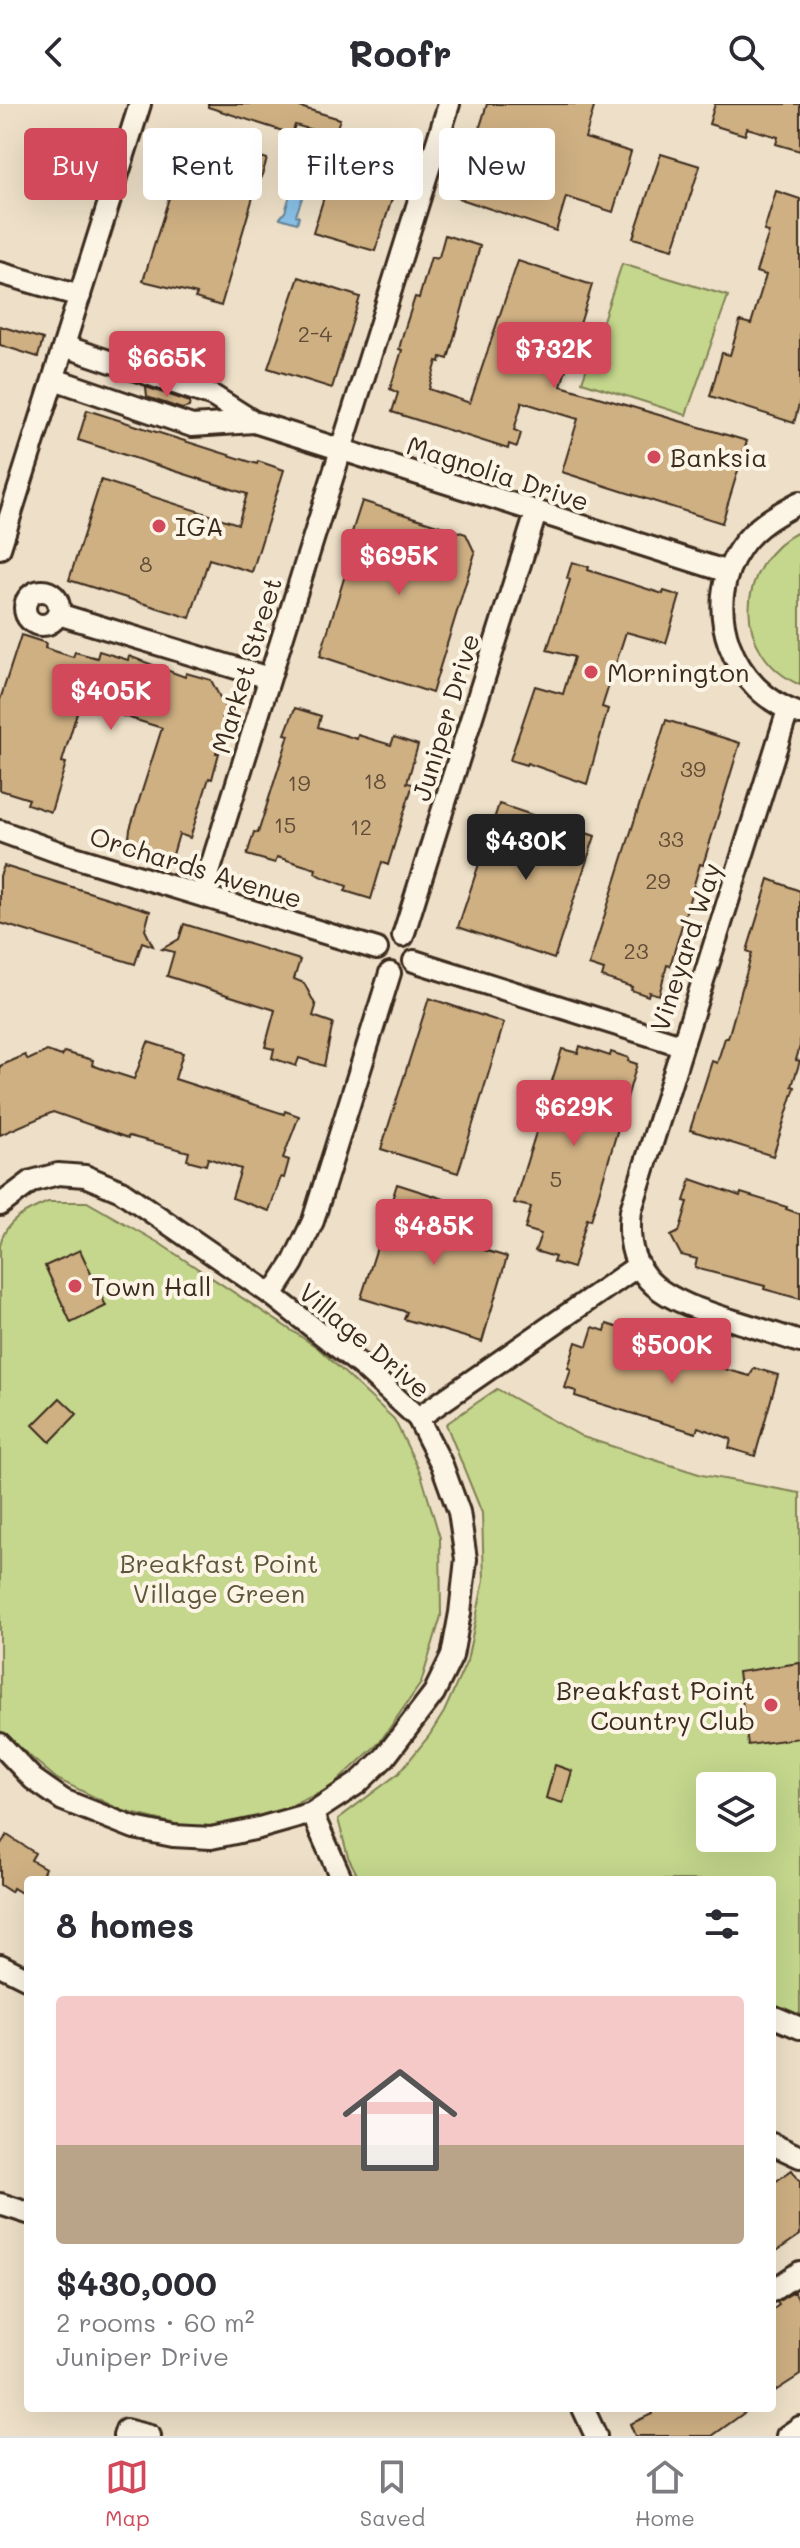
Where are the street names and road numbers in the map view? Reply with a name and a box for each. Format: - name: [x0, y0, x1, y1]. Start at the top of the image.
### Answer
- street label: Magnolia Drive: [403, 428, 593, 518]
- street label: Market Street: [203, 573, 289, 757]
- street label: Juniper Drive: [403, 629, 487, 805]
- street label: Orchards Avenue: [86, 819, 306, 915]
- street label: Vineyard Way: [642, 858, 728, 1036]
- street label: Village Drive: [292, 1275, 438, 1405]

